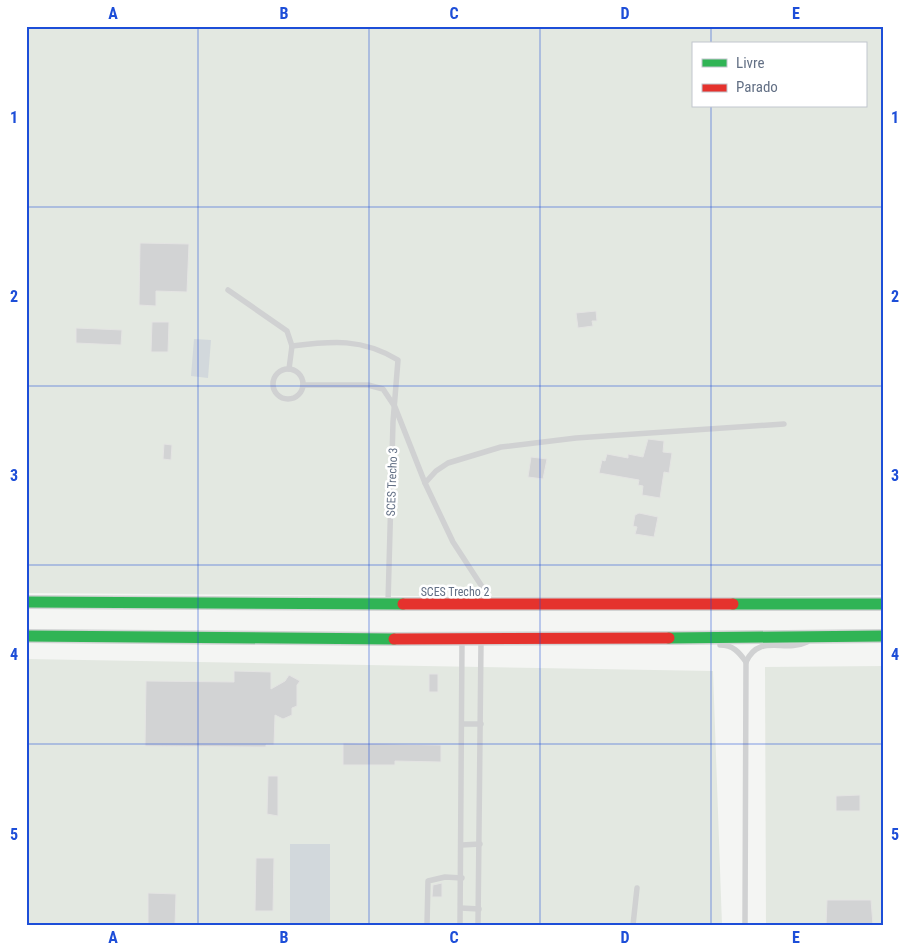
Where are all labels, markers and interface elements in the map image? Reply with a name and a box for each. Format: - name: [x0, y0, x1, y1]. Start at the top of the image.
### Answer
- text: A: [108, 4, 118, 23]
- text: B: [280, 4, 289, 23]
- text: C: [449, 4, 459, 23]
- text: D: [620, 4, 630, 23]
- text: E: [792, 4, 800, 23]
- legend: [692, 42, 866, 108]
- text: Livre: [736, 54, 764, 72]
- text: Parado: [736, 78, 778, 96]
- text: 1: [10, 108, 18, 127]
- text: 1: [891, 108, 899, 127]
- text: 2: [10, 287, 18, 306]
- text: 2: [891, 287, 899, 306]
- street label: SCES Trecho 3: [384, 447, 400, 517]
- text: 3: [10, 466, 18, 485]
- text: 3: [891, 466, 899, 485]
- street label: SCES Trecho 2: [421, 585, 489, 599]
- text: 4: [10, 645, 18, 664]
- text: 4: [891, 645, 899, 664]
- text: 5: [10, 825, 18, 844]
- text: 5: [891, 825, 899, 844]
- text: A: [108, 928, 118, 947]
- text: B: [280, 928, 289, 947]
- text: C: [449, 928, 459, 947]
- text: D: [620, 928, 630, 947]
- text: E: [792, 928, 800, 947]

